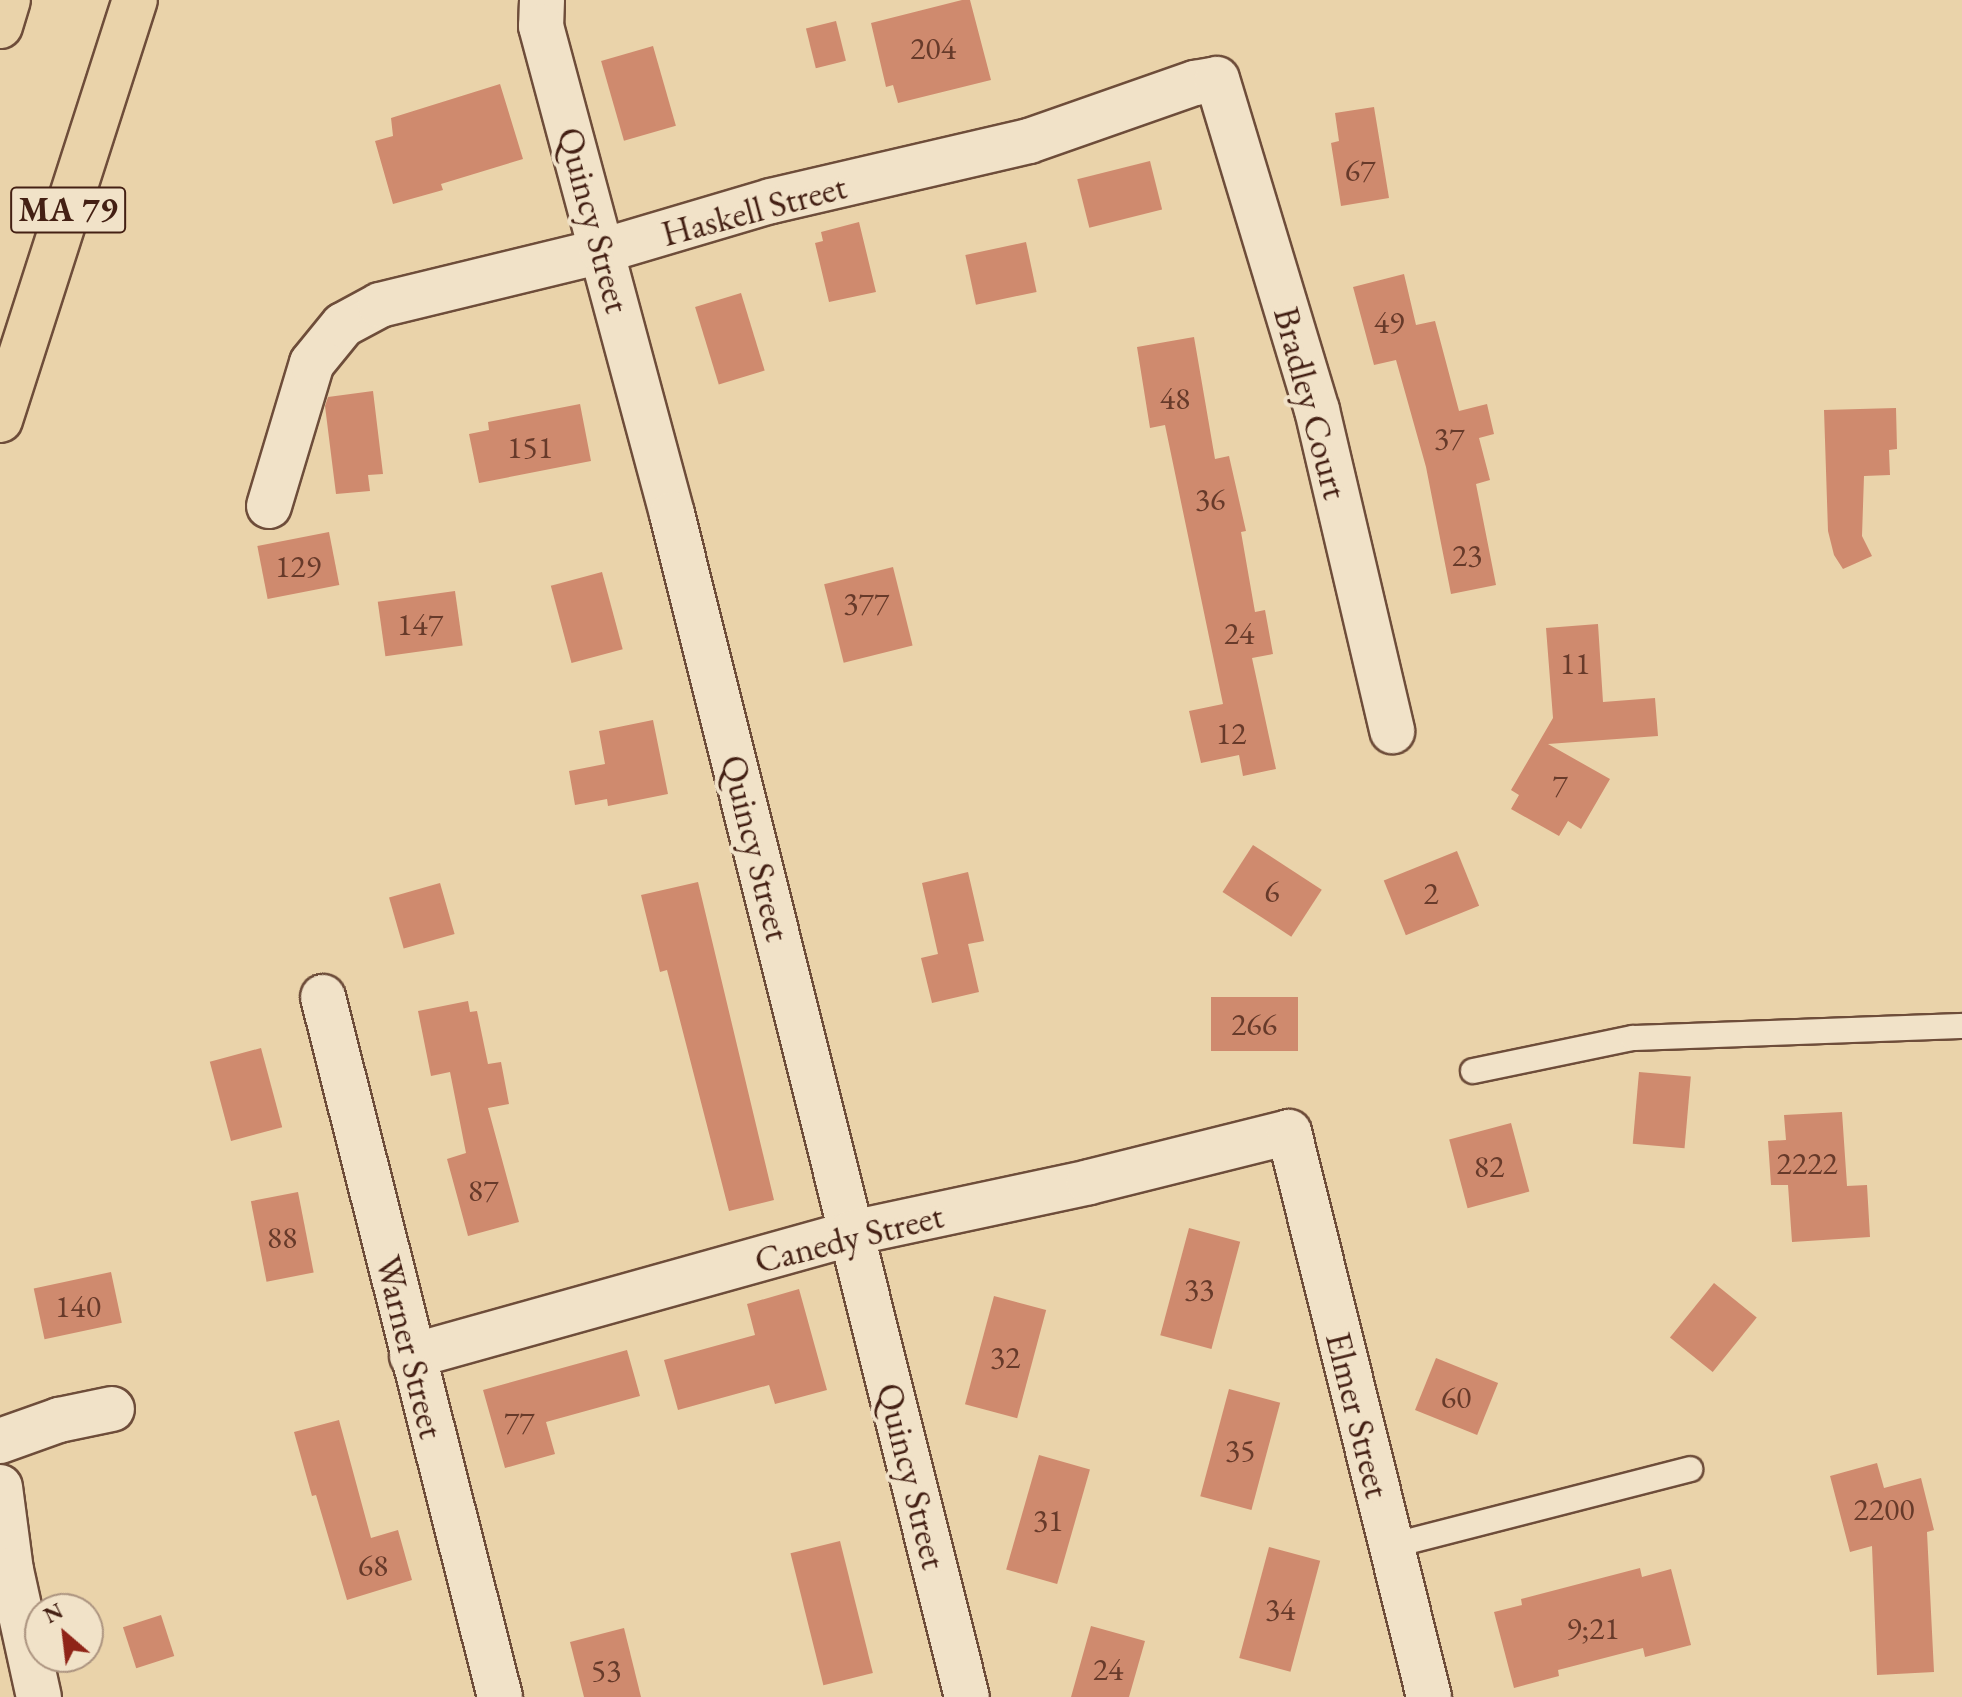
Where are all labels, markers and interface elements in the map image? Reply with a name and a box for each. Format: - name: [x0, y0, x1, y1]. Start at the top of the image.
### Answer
- house number: 204: [910, 29, 956, 67]
- street label: Quincy Street: [549, 123, 639, 317]
- house number: 67: [1345, 151, 1375, 189]
- street label: Haskell Street: [657, 165, 851, 255]
- road number: MA 79: [10, 180, 126, 240]
- street label: Bradley Court: [1265, 302, 1357, 504]
- house number: 49: [1374, 303, 1404, 341]
- house number: 48: [1160, 379, 1190, 417]
- house number: 37: [1434, 419, 1464, 457]
- house number: 151: [507, 428, 553, 466]
- house number: 36: [1195, 480, 1225, 518]
- house number: 23: [1452, 536, 1482, 574]
- house number: 129: [275, 547, 321, 585]
- house number: 377: [843, 584, 889, 622]
- house number: 147: [397, 605, 443, 643]
- house number: 24: [1224, 614, 1254, 652]
- house number: 11: [1560, 644, 1590, 682]
- house number: 12: [1216, 714, 1246, 752]
- street label: Quincy Street: [712, 750, 800, 946]
- house number: 7: [1552, 766, 1568, 804]
- house number: 6: [1264, 872, 1280, 910]
- house number: 2: [1423, 874, 1439, 912]
- house number: 266: [1231, 1005, 1277, 1043]
- house number: 2222: [1776, 1144, 1838, 1182]
- house number: 82: [1474, 1147, 1504, 1185]
- house number: 87: [468, 1171, 498, 1209]
- street label: Canedy Street: [750, 1194, 948, 1282]
- house number: 88: [267, 1218, 297, 1256]
- street label: Warner Street: [366, 1251, 454, 1443]
- house number: 33: [1184, 1270, 1214, 1308]
- house number: 140: [55, 1287, 101, 1325]
- street label: Elmer Street: [1317, 1328, 1399, 1502]
- house number: 32: [990, 1338, 1020, 1376]
- street label: Quincy Street: [868, 1378, 956, 1574]
- house number: 60: [1441, 1378, 1471, 1416]
- house number: 77: [504, 1403, 534, 1441]
- house number: 35: [1225, 1431, 1255, 1469]
- house number: 2200: [1853, 1490, 1915, 1528]
- house number: 31: [1033, 1501, 1063, 1539]
- house number: 68: [358, 1546, 388, 1584]
- house number: 34: [1265, 1590, 1295, 1628]
- north arrow: [24, 1593, 104, 1673]
- text: N: [39, 1596, 68, 1630]
- house number: 9;21: [1566, 1609, 1620, 1647]
- house number: 24: [1093, 1650, 1123, 1688]
- house number: 53: [591, 1651, 621, 1689]

